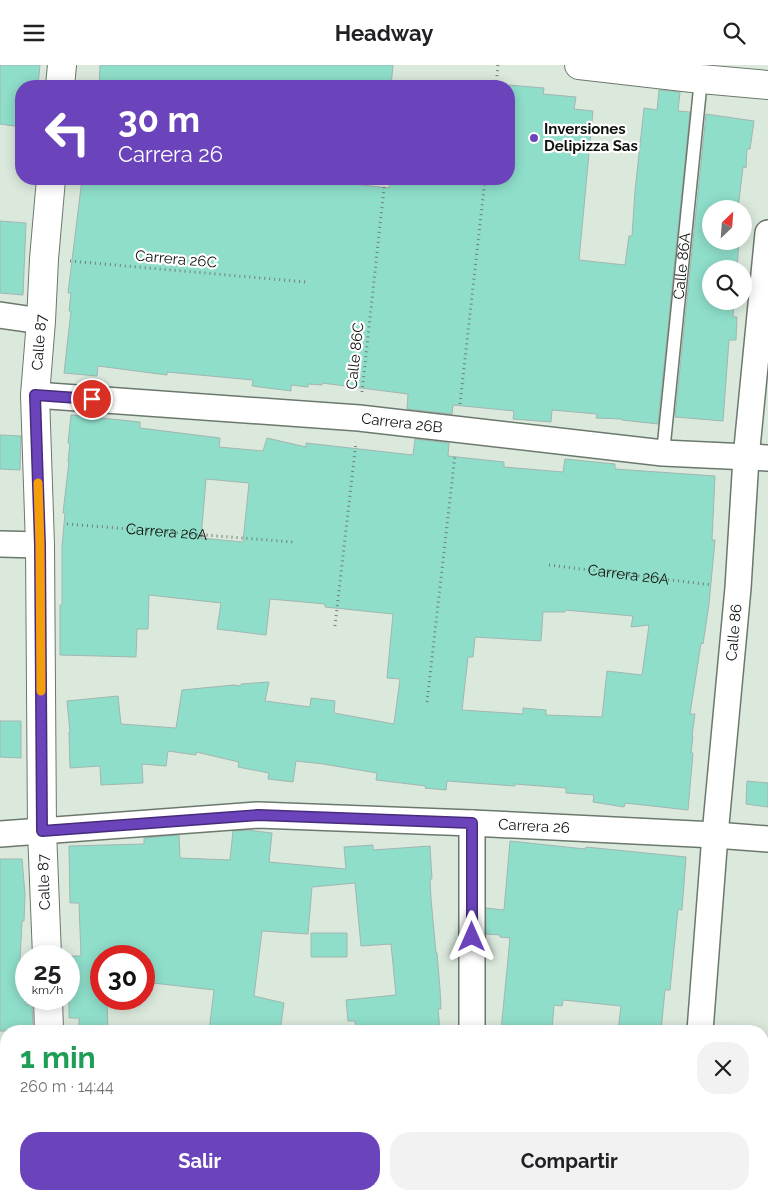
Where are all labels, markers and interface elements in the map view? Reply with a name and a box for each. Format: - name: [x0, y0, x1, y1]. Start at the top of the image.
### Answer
- icon: menu: [20, 19, 48, 47]
- icon: search: [720, 19, 748, 47]
- text: Headway: [335, 20, 433, 46]
- text: 30 m: [118, 99, 200, 140]
- icon: left: [35, 100, 100, 165]
- place label: Inversiones Delipizza Sas: [544, 120, 638, 155]
- marker: Inversiones Delipizza Sas: [528, 132, 540, 144]
- text: Carrera 26: [118, 141, 223, 167]
- north arrow: [702, 200, 752, 250]
- map controls: [702, 200, 752, 310]
- street label: Calle 86A: [670, 232, 694, 300]
- street label: Carrera 26C: [134, 246, 218, 272]
- button: search: [702, 260, 752, 310]
- street label: Calle 87: [28, 314, 50, 371]
- street label: Calle 86C: [343, 321, 367, 391]
- pin: [71, 378, 113, 420]
- icon: arrive: [78, 385, 106, 413]
- street label: Carrera 26B: [360, 409, 444, 437]
- street label: Carrera 26A: [125, 520, 208, 544]
- street label: Carrera 26A: [587, 561, 670, 589]
- street label: Calle 86: [722, 603, 745, 662]
- street label: Carrera 26: [498, 815, 570, 837]
- street label: Calle 87: [34, 854, 54, 910]
- position arrow: [445, 910, 497, 962]
- speed limit sign: 30: [90, 945, 155, 1010]
- text: 25: [34, 956, 61, 986]
- text: km/h: [32, 983, 63, 997]
- text: 1 min: [20, 1040, 96, 1075]
- button: close: [697, 1042, 749, 1094]
- text: 260 m · 14:44: [20, 1077, 114, 1096]
- button: Salir: [20, 1132, 380, 1190]
- button: Compartir: [390, 1132, 749, 1190]

